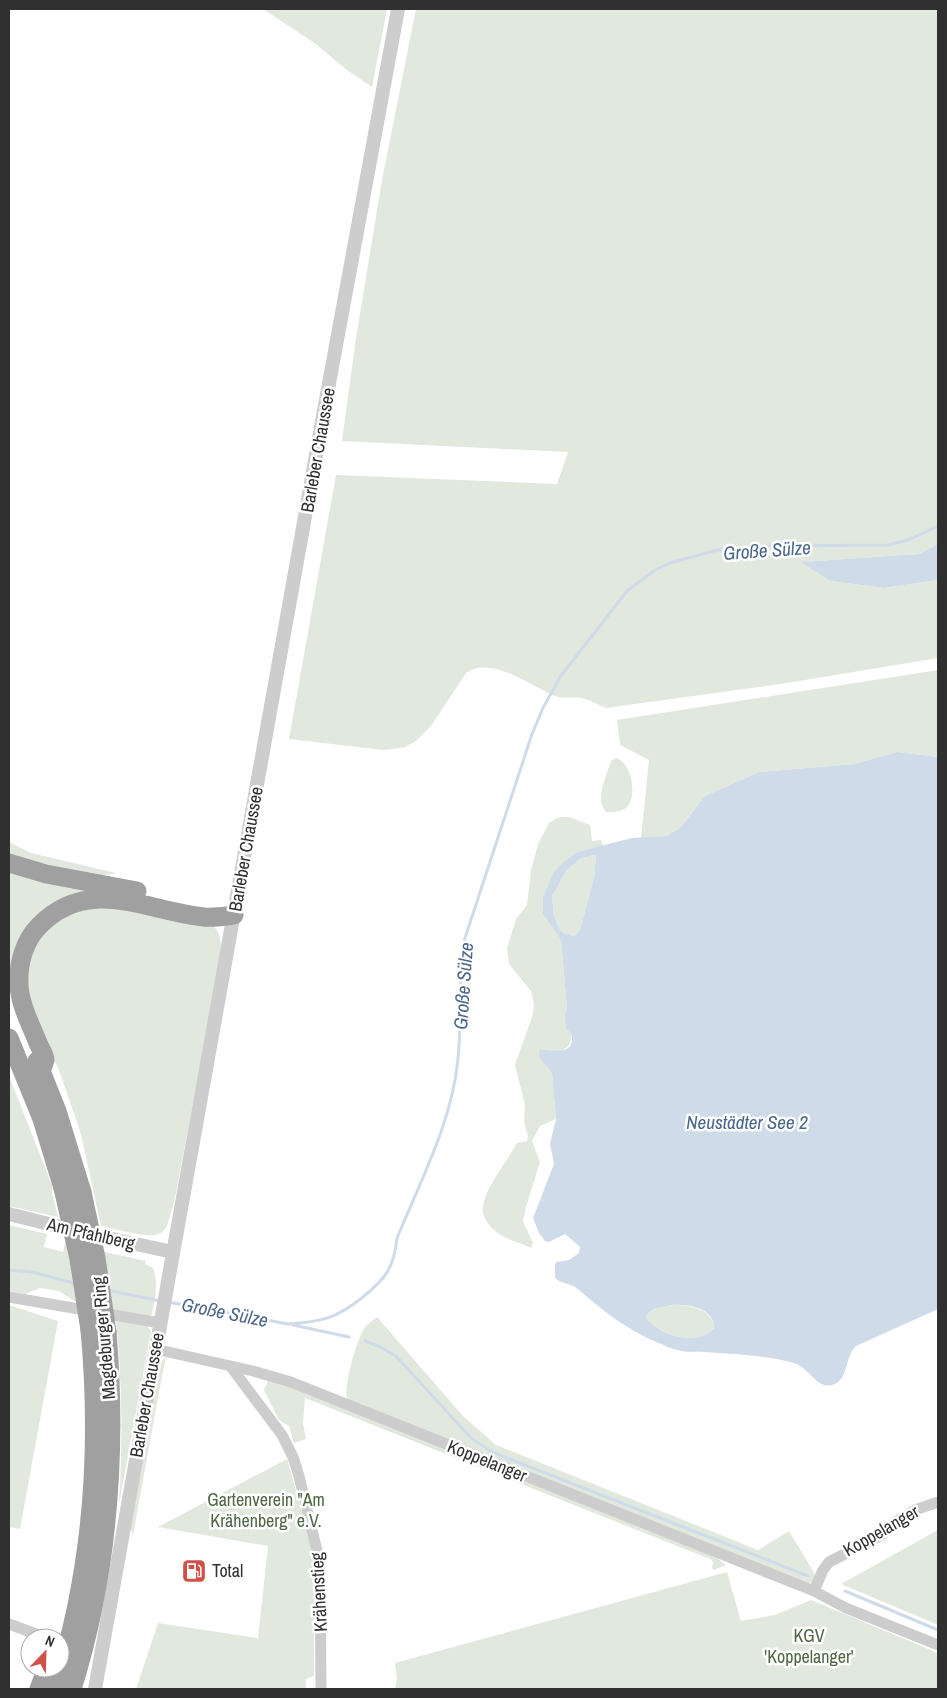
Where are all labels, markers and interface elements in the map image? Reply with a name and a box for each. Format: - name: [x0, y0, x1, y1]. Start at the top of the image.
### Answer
- street label: Barleber Chaussee: [294, 386, 341, 514]
- water label: Große Sülze: [722, 534, 812, 566]
- street label: Barleber Chaussee: [222, 785, 269, 913]
- water label: Große Sülze: [447, 941, 479, 1031]
- water label: Neustädter See 2: [686, 1109, 808, 1135]
- street label: Am Pfahlberg: [44, 1211, 138, 1256]
- street label: Magdeburger Ring: [86, 1275, 121, 1400]
- water label: Große Sülze: [180, 1291, 270, 1333]
- street label: Barleber Chaussee: [123, 1331, 170, 1459]
- street label: Koppelanger: [444, 1433, 531, 1488]
- park label: Gartenverein "Am Krähenberg" e.V.: [207, 1487, 325, 1533]
- street label: Koppelanger: [838, 1499, 923, 1562]
- street label: Krähenstieg: [304, 1551, 333, 1632]
- fuel station icon: Total: [181, 1558, 207, 1584]
- place label: Total: [212, 1558, 243, 1583]
- park label: KGV 'Koppelanger': [764, 1623, 854, 1669]
- north arrow: [20, 1628, 70, 1678]
- text: N: [43, 1631, 57, 1651]

